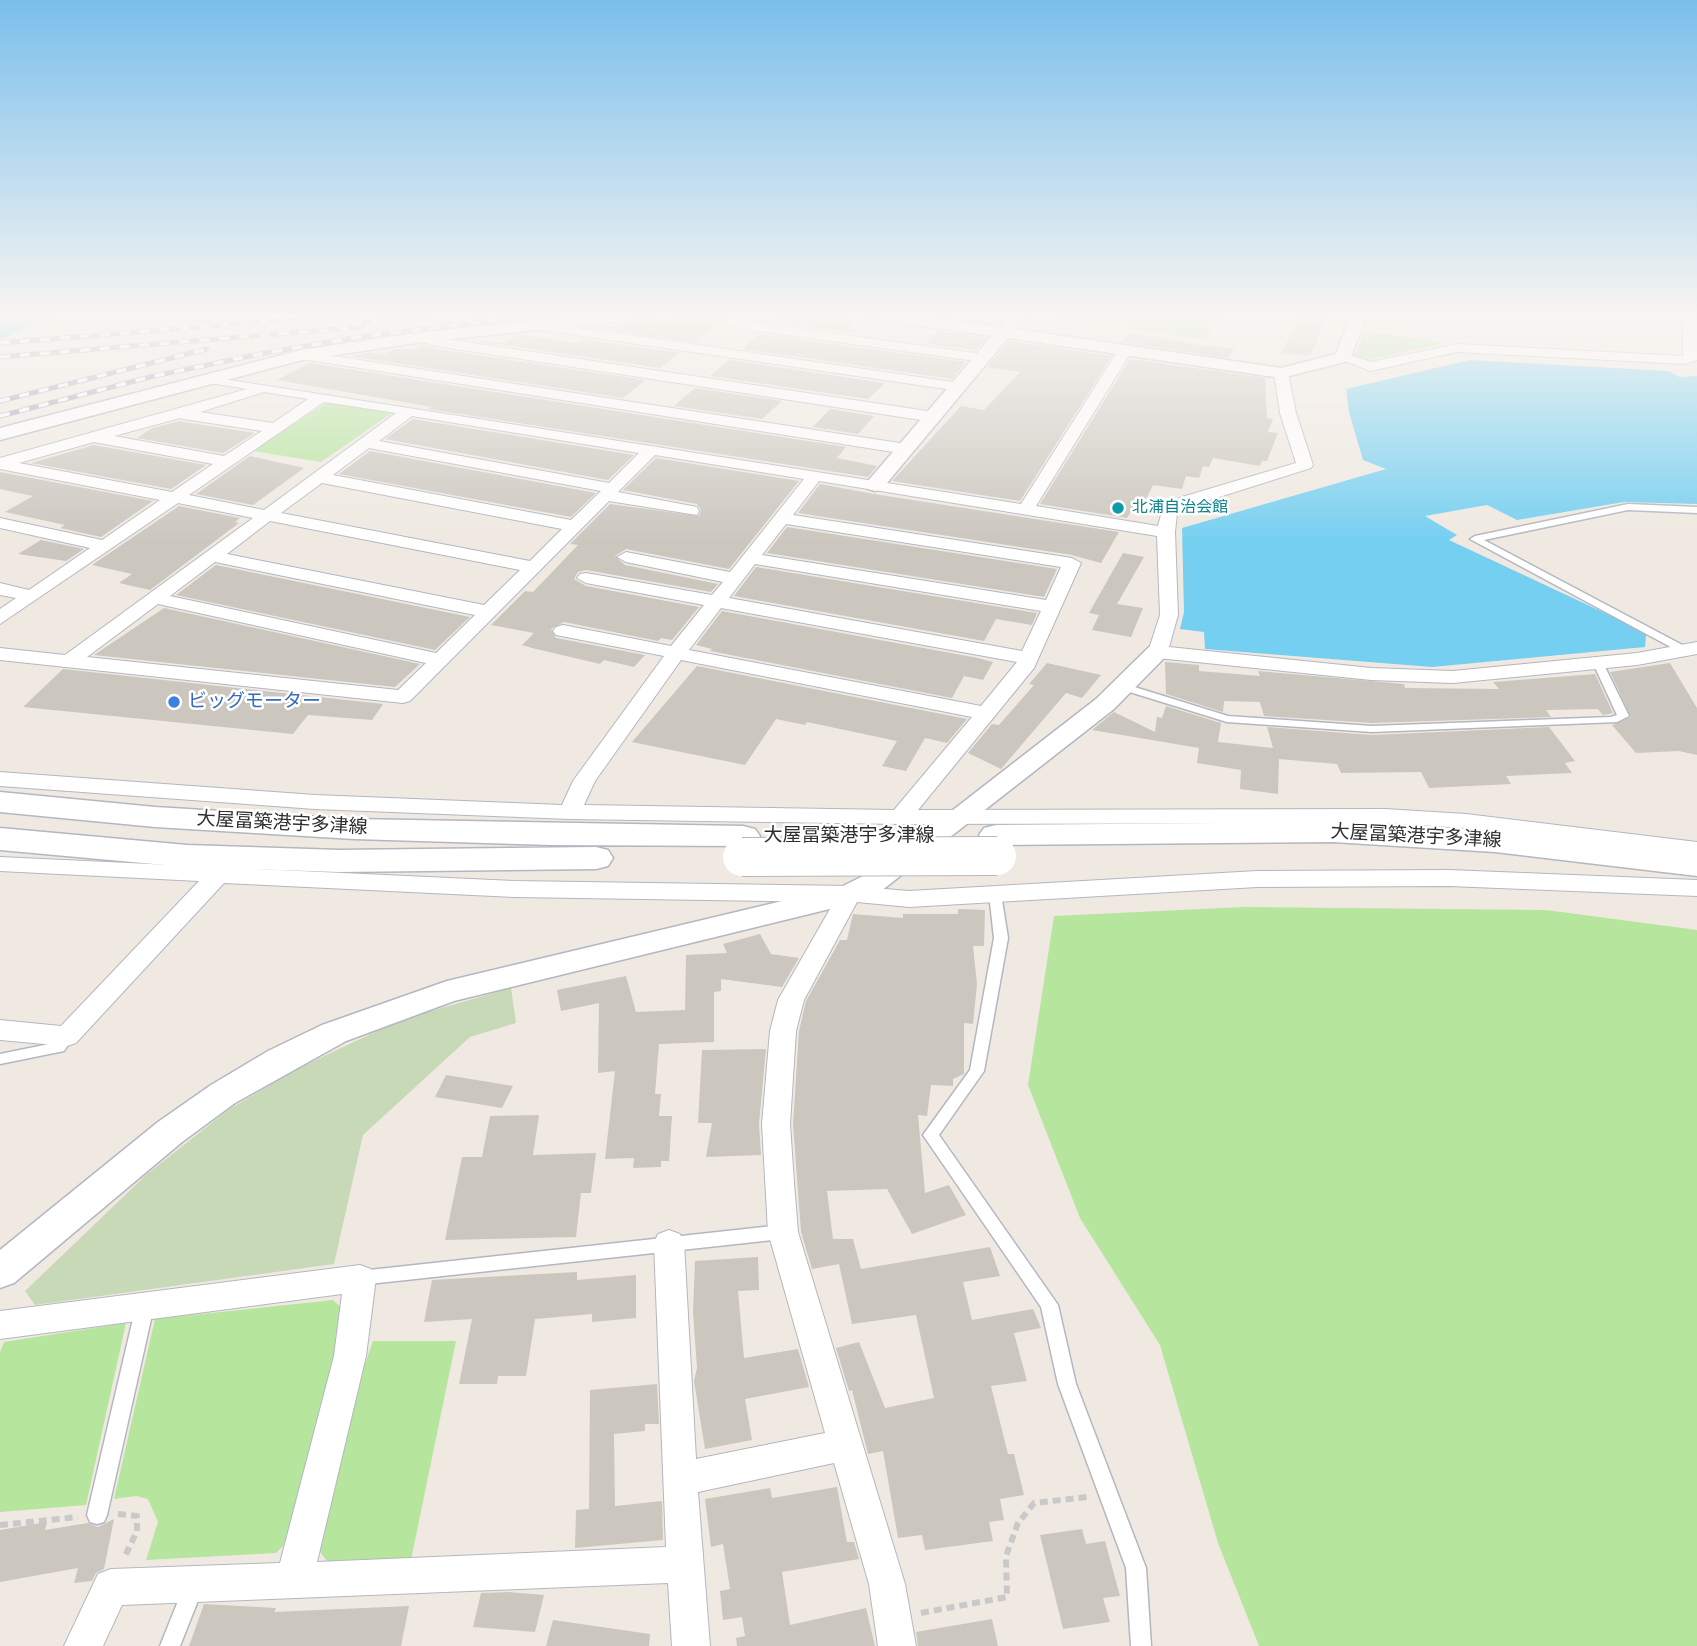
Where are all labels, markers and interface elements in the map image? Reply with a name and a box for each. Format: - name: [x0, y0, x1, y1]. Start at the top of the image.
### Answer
- place label: 北浦自治会館: [1132, 498, 1228, 518]
- marker: 北浦自治会館: [1110, 500, 1126, 516]
- place label: ビッグモーター: [188, 691, 321, 713]
- marker: ビッグモーター: [166, 694, 182, 710]
- street label: 大屋冨築港宇多津線: [196, 808, 368, 840]
- street label: 大屋冨築港宇多津線: [1330, 821, 1502, 853]
- street label: 大屋冨築港宇多津線: [764, 825, 934, 847]

